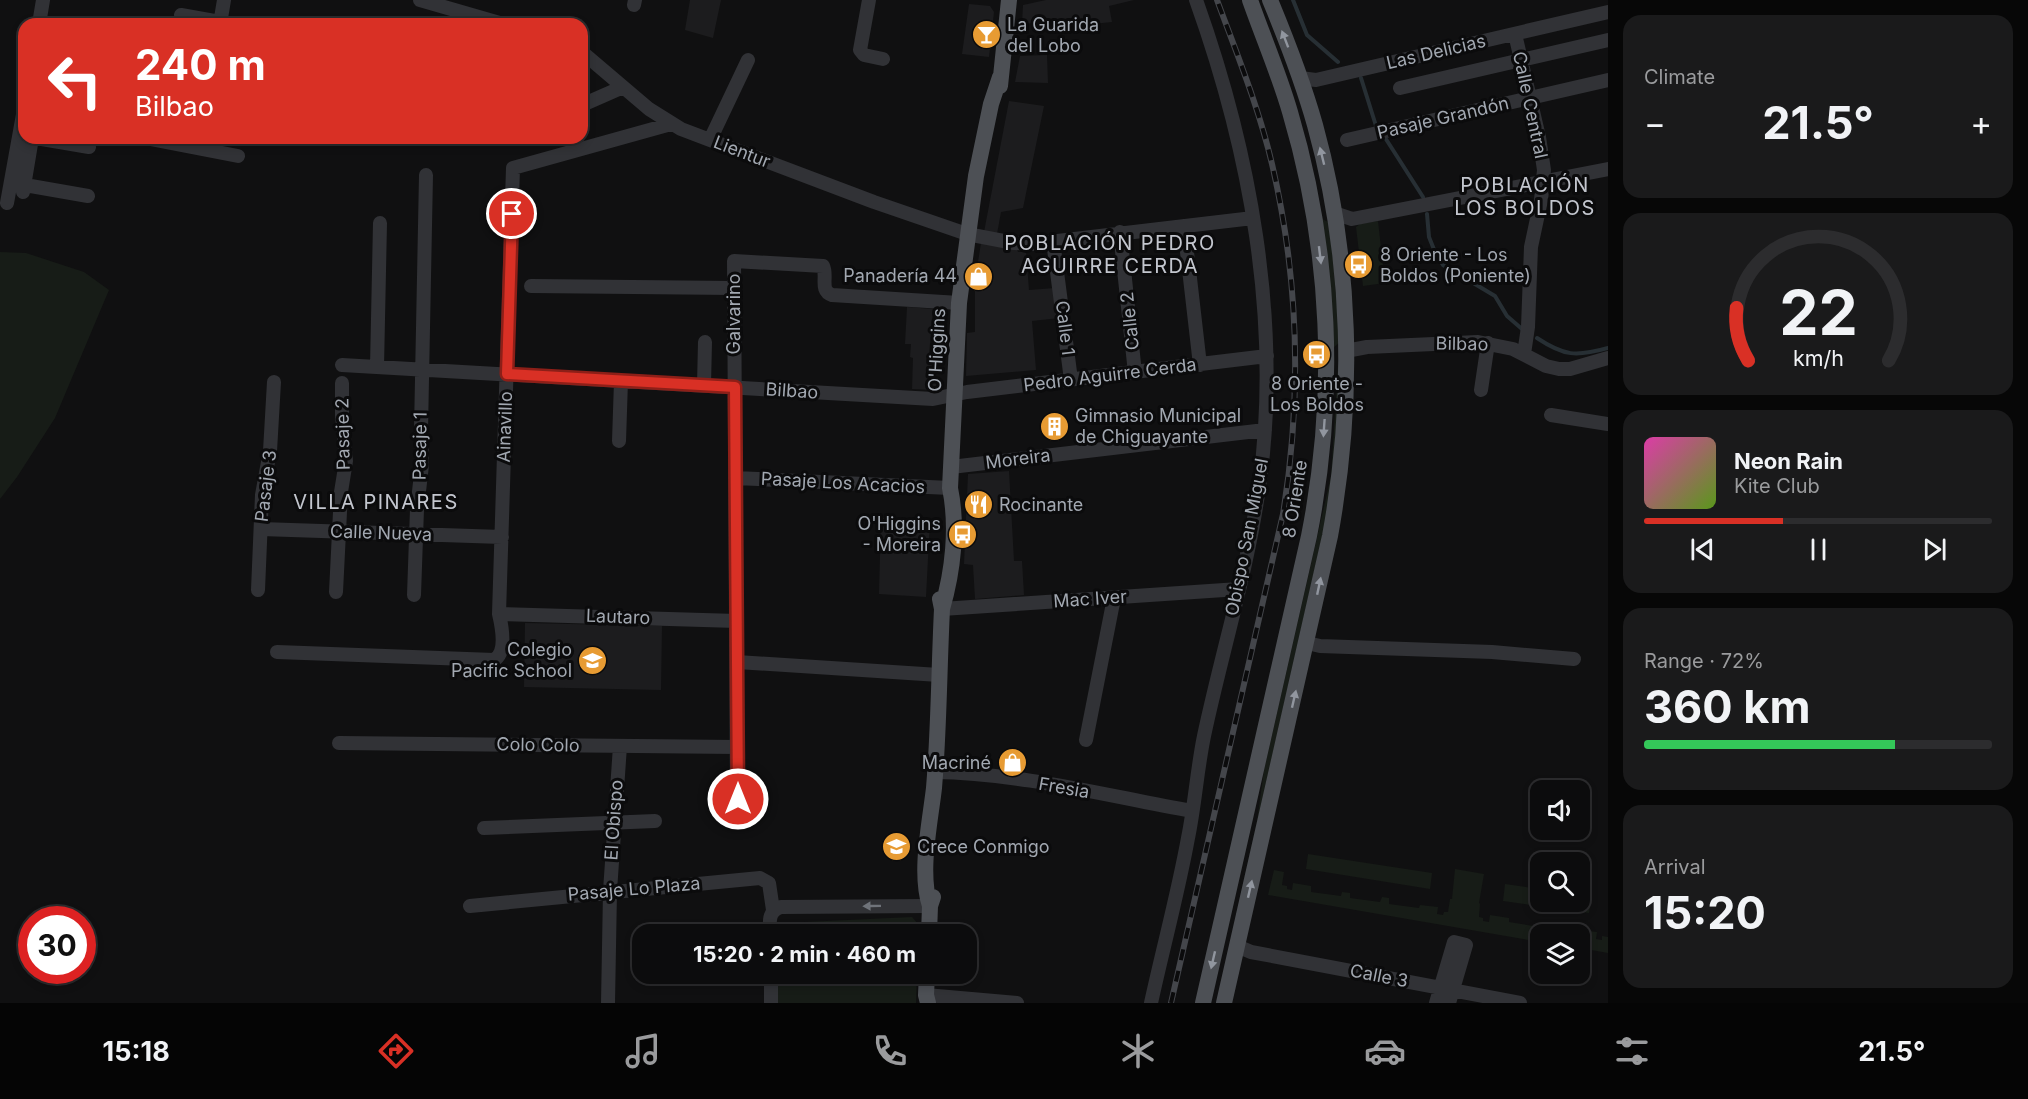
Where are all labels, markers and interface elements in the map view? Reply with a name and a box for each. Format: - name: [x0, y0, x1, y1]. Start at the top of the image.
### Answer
- place label: La Guarida del Lobo: [1007, 14, 1099, 56]
- bar icon: La Guarida del Lobo: [970, 19, 1002, 51]
- one-way arrow: [1280, 29, 1290, 47]
- street label: Las Delicias: [1384, 30, 1488, 73]
- text: 240 m: [135, 39, 266, 90]
- icon: left: [36, 42, 114, 120]
- street label: Calle Central: [1509, 49, 1552, 160]
- text: Climate: [1644, 65, 1715, 89]
- text: Bilbao: [135, 90, 214, 123]
- street label: Pasaje Grandón: [1375, 92, 1511, 143]
- text: 21.5°: [1762, 95, 1874, 150]
- text: −: [1644, 103, 1666, 143]
- text: +: [1970, 103, 1992, 143]
- street label: Lientur: [711, 131, 774, 172]
- one-way arrow: [1317, 147, 1327, 165]
- district label: POBLACIÓN LOS BOLDOS: [1454, 172, 1596, 220]
- pin: [486, 188, 537, 239]
- icon: arrive: [495, 197, 528, 230]
- district label: POBLACIÓN PEDRO AGUIRRE CERDA: [1004, 230, 1216, 278]
- place label: 8 Oriente - Los Boldos (Poniente): [1380, 244, 1531, 286]
- one-way arrow: [1315, 245, 1325, 264]
- bus stop icon: 8 Oriente - Los Boldos (Poniente): [1343, 249, 1375, 281]
- shop icon: Panadería 44: [962, 260, 994, 292]
- place label: Panadería 44: [843, 265, 957, 286]
- street label: Galvarino: [723, 274, 744, 354]
- text: 22: [1779, 275, 1857, 350]
- street label: Calle 2: [1116, 291, 1143, 351]
- street label: Calle 1: [1052, 299, 1079, 356]
- street label: O'Higgins: [924, 308, 949, 392]
- street label: Bilbao: [1436, 333, 1488, 354]
- bus stop icon: 8 Oriente - Los Boldos: [1301, 339, 1333, 371]
- text: km/h: [1793, 345, 1843, 371]
- street label: Pedro Aguirre Cerda: [1022, 353, 1198, 396]
- place label: 8 Oriente - Los Boldos: [1270, 373, 1364, 415]
- street label: Bilbao: [765, 378, 819, 403]
- street label: Ainavillo: [493, 391, 516, 463]
- street label: Pasaje 2: [331, 398, 354, 470]
- place label: Gimnasio Municipal de Chiguayante: [1075, 405, 1241, 447]
- building icon: Gimnasio Municipal de Chiguayante: [1038, 410, 1070, 442]
- street label: Pasaje 1: [408, 412, 431, 480]
- one-way arrow: [1319, 418, 1329, 437]
- street label: Moreira: [984, 444, 1052, 473]
- text: Neon Rain: [1734, 448, 1843, 474]
- street label: Pasaje 3: [251, 449, 280, 523]
- street label: Obispo San Miguel: [1221, 456, 1272, 617]
- street label: 8 Oriente: [1278, 458, 1311, 539]
- street label: Pasaje Los Acacios: [760, 468, 926, 497]
- text: Kite Club: [1734, 474, 1820, 498]
- restaurant icon: Rocinante: [962, 489, 994, 521]
- district label: VILLA PINARES: [293, 490, 459, 514]
- place label: Rocinante: [999, 494, 1083, 515]
- place label: O'Higgins - Moreira: [858, 513, 941, 555]
- bus stop icon: O'Higgins - Moreira: [946, 518, 978, 550]
- street label: Calle Nueva: [330, 520, 432, 545]
- icon: previous: [1686, 533, 1719, 566]
- icon: pause: [1802, 533, 1835, 566]
- icon: next: [1918, 533, 1951, 566]
- one-way arrow: [1315, 577, 1325, 595]
- street label: Mac Iver: [1052, 585, 1128, 612]
- street label: Lautaro: [586, 605, 651, 628]
- place label: Colegio Pacific School: [451, 639, 572, 681]
- school or university icon: Colegio Pacific School: [577, 644, 609, 676]
- text: Range · 72%: [1644, 649, 1764, 673]
- text: 360 km: [1644, 679, 1810, 734]
- one-way arrow: [1289, 690, 1299, 708]
- street label: Colo Colo: [496, 733, 580, 756]
- shop icon: Macriné: [996, 747, 1028, 779]
- place label: Macriné: [922, 752, 991, 773]
- position arrow: [706, 767, 770, 831]
- street label: Fresia: [1037, 773, 1091, 802]
- street label: El Obispo: [600, 779, 627, 861]
- map controls: [1530, 780, 1590, 984]
- button: sound: [1530, 780, 1590, 840]
- school or university icon: Crece Conmigo: [880, 831, 912, 863]
- place label: Crece Conmigo: [917, 836, 1050, 857]
- button: search: [1530, 852, 1590, 912]
- text: Arrival: [1644, 855, 1706, 879]
- street label: Pasaje Lo Plaza: [567, 872, 701, 905]
- one-way arrow: [1246, 880, 1256, 898]
- text: 15:20: [1644, 885, 1766, 940]
- one-way arrow: [862, 901, 881, 911]
- speed limit sign: 30: [18, 906, 96, 984]
- button: layers: [1530, 924, 1590, 984]
- text: 15:20 · 2 min · 460 m: [693, 941, 916, 967]
- one-way arrow: [1208, 951, 1218, 969]
- street label: Calle 3: [1348, 960, 1410, 991]
- icon: directions: [375, 1030, 417, 1072]
- icon: music: [622, 1030, 664, 1072]
- icon: phone: [869, 1030, 911, 1072]
- icon: climate: [1117, 1030, 1159, 1072]
- icon: car: [1364, 1030, 1406, 1072]
- icon: filters: [1611, 1030, 1653, 1072]
- text: 15:18: [103, 1035, 170, 1068]
- text: 21.5°: [1858, 1035, 1925, 1068]

